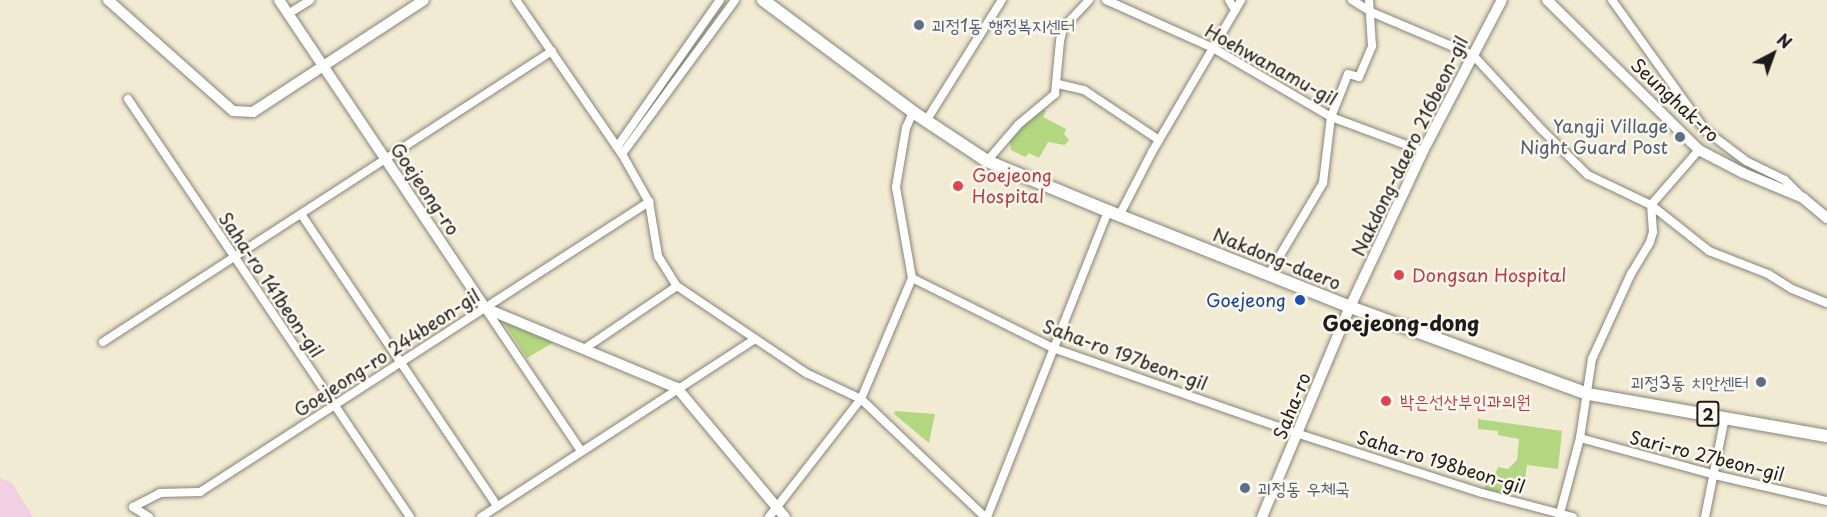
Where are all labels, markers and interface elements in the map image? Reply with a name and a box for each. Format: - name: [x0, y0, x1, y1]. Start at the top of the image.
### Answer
- place label: 괴정1동 행정복지센터: [931, 14, 1075, 36]
- marker: 괴정1동 행정복지센터: [912, 18, 926, 32]
- street label: Hoehwanamu-gil: [1201, 20, 1341, 110]
- north arrow: [1743, 24, 1803, 84]
- text: N: [1772, 27, 1797, 54]
- street label: Nakdong-daero 216beon-gil: [1347, 32, 1473, 260]
- street label: Seunghak-ro: [1626, 54, 1724, 146]
- place label: Yangji Village Night Guard Post: [1517, 116, 1668, 158]
- marker: Yangji Village Night Guard Post: [1673, 130, 1687, 144]
- street label: Goejeong-ro: [386, 139, 464, 239]
- place label: Goejeong Hospital: [972, 165, 1052, 207]
- marker: Goejeong Hospital: [949, 177, 967, 195]
- street label: Saha-ro 141beon-gil: [214, 208, 328, 362]
- street label: Nakdong-daero: [1210, 224, 1344, 294]
- place label: Dongsan Hospital: [1412, 264, 1566, 286]
- marker: Dongsan Hospital: [1390, 266, 1408, 284]
- street label: Goejeong-ro 244beon-gil: [290, 285, 484, 421]
- place label: Goejeong: [1206, 289, 1286, 311]
- marker: Goejeong: [1291, 291, 1309, 309]
- district label: Goejeong-dong: [1322, 309, 1480, 335]
- street label: Saha-ro 197beon-gil: [1040, 315, 1210, 395]
- street label: Saha-ro: [1269, 369, 1315, 443]
- place label: 괴정3동 치안센터: [1630, 371, 1749, 393]
- marker: 괴정3동 치안센터: [1754, 375, 1768, 389]
- place label: 박은선산부인과의원: [1400, 390, 1530, 412]
- marker: 박은선산부인과의원: [1377, 392, 1395, 410]
- road number: 2: [1696, 401, 1720, 427]
- street label: Saha-ro 198beon-gil: [1354, 426, 1528, 498]
- street label: Sari-ro 27beon-gil: [1627, 426, 1787, 486]
- place label: 괴정동 우체국: [1257, 477, 1350, 499]
- marker: 괴정동 우체국: [1238, 481, 1252, 495]

